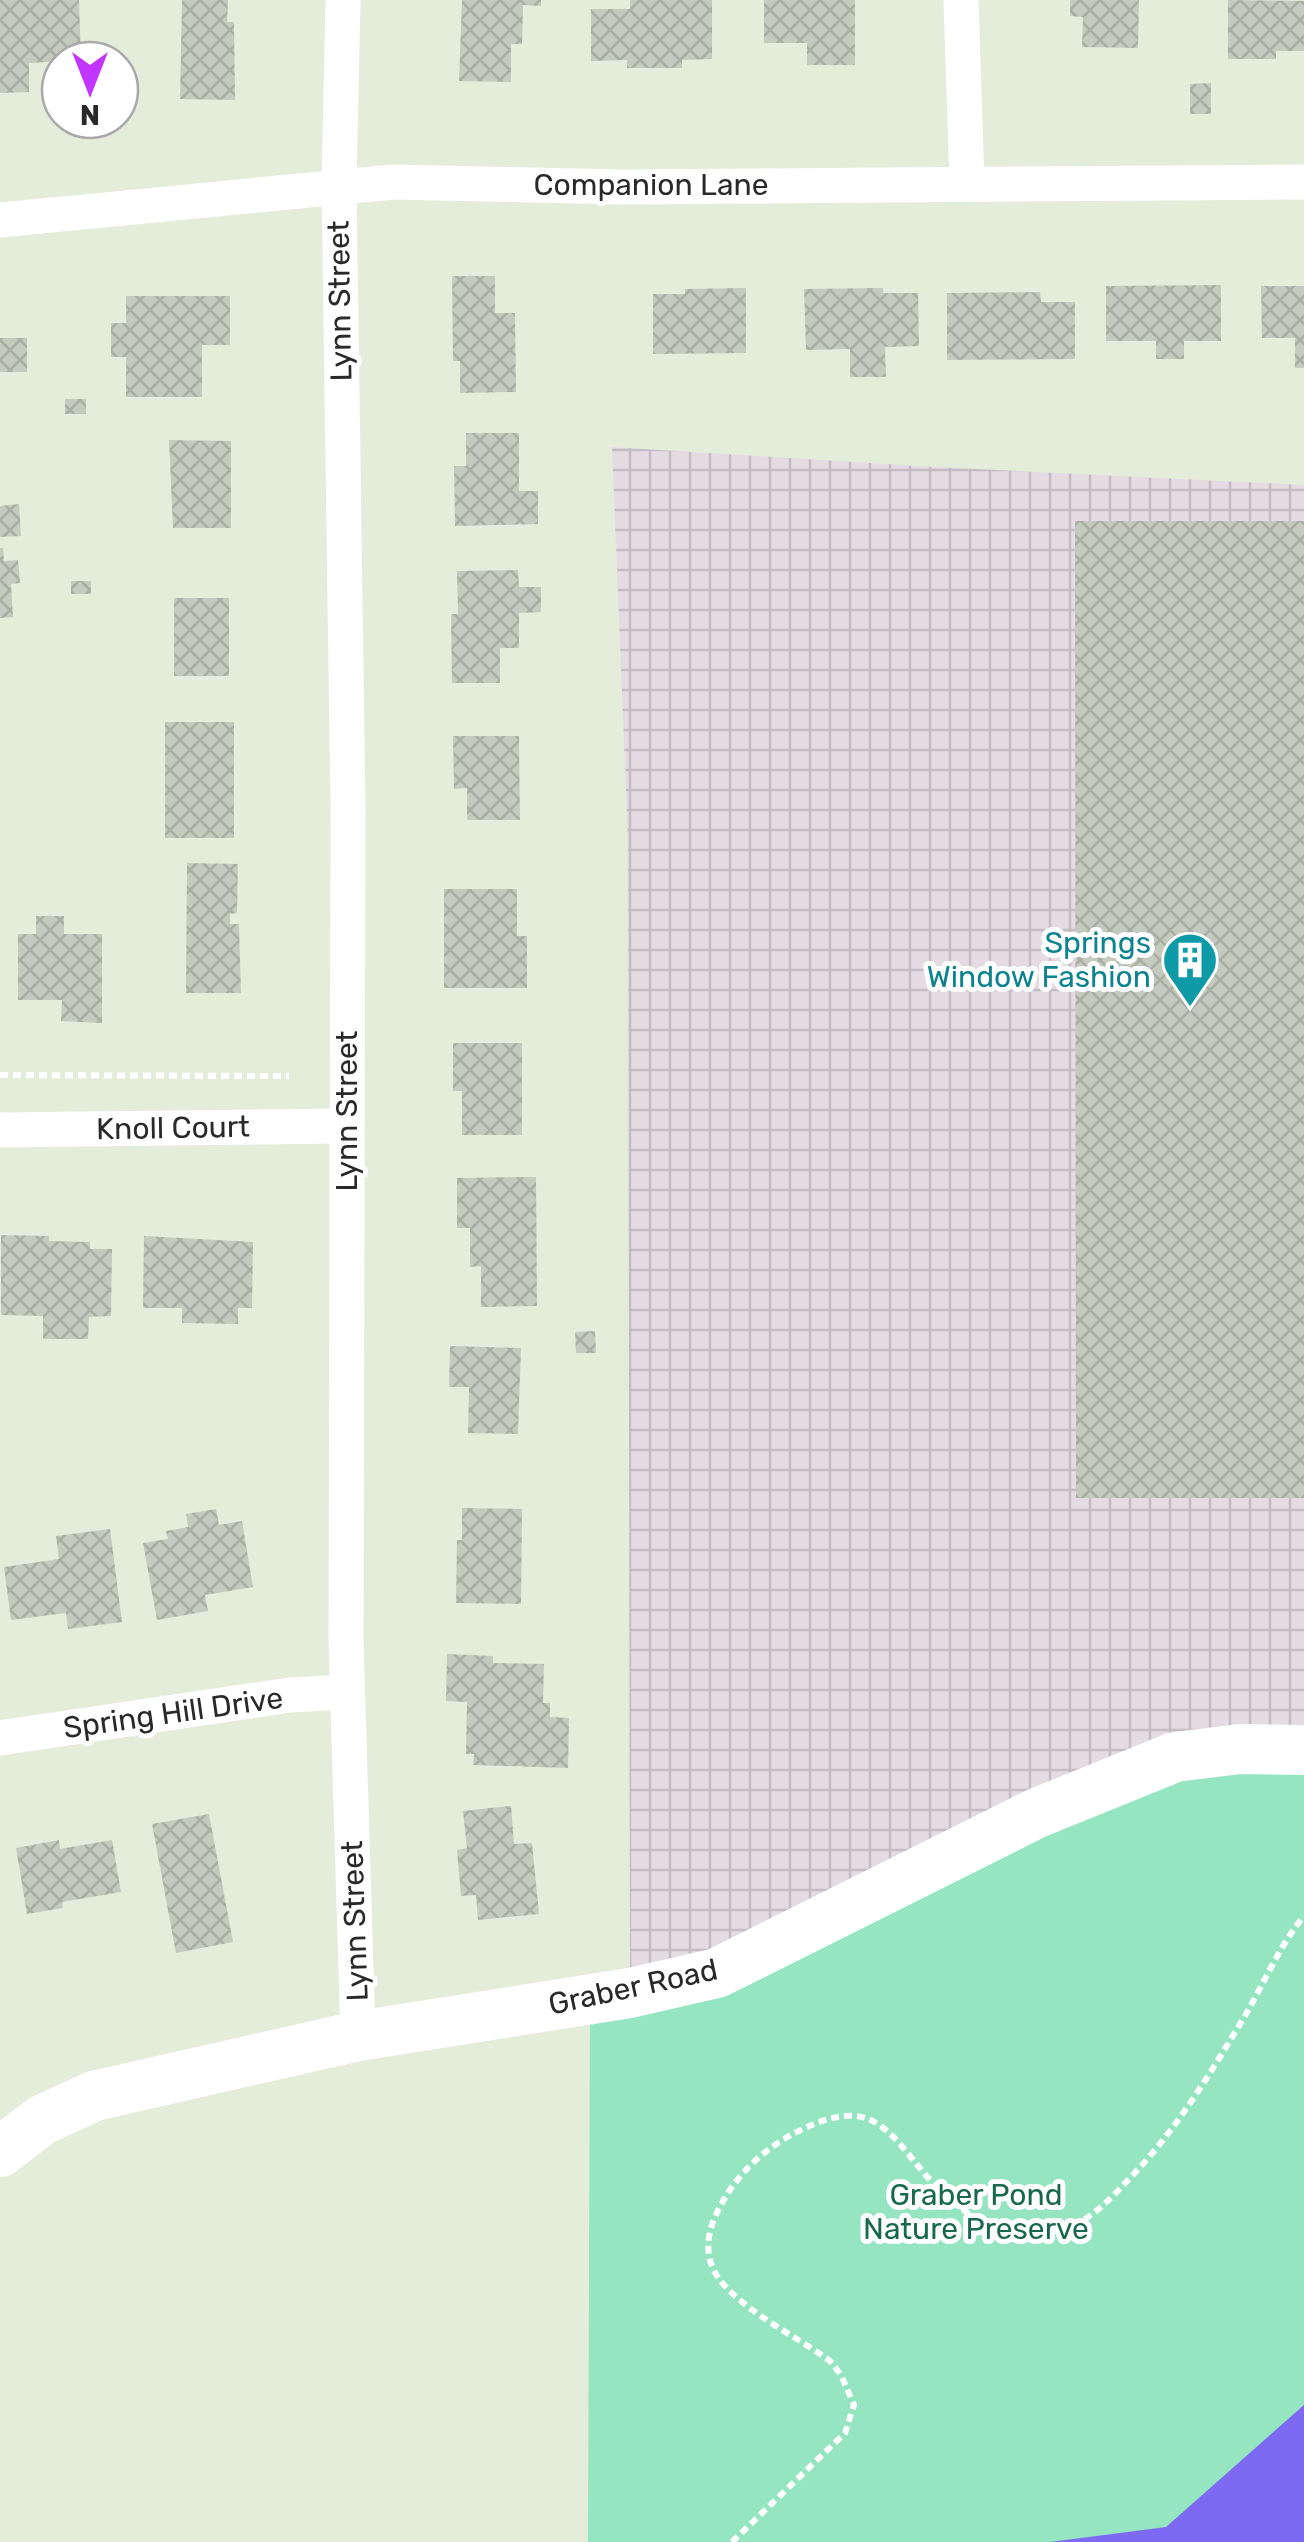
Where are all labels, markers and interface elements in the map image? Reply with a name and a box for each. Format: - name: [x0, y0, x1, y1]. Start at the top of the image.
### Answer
- north arrow: [40, 40, 140, 140]
- text: N: [80, 98, 100, 131]
- street label: Companion Lane: [534, 167, 768, 203]
- street label: Lynn Street: [321, 220, 359, 382]
- place label: Springs Window Fashion: [927, 925, 1151, 995]
- building icon: Springs Window Fashion: [1160, 930, 1220, 1009]
- street label: Lynn Street: [329, 1030, 365, 1192]
- street label: Knoll Court: [96, 1109, 250, 1147]
- street label: Spring Hill Drive: [61, 1680, 285, 1746]
- street label: Lynn Street: [334, 1840, 376, 2002]
- street label: Graber Road: [545, 1952, 721, 2022]
- park label: Graber Pond Nature Preserve: [863, 2177, 1089, 2247]

